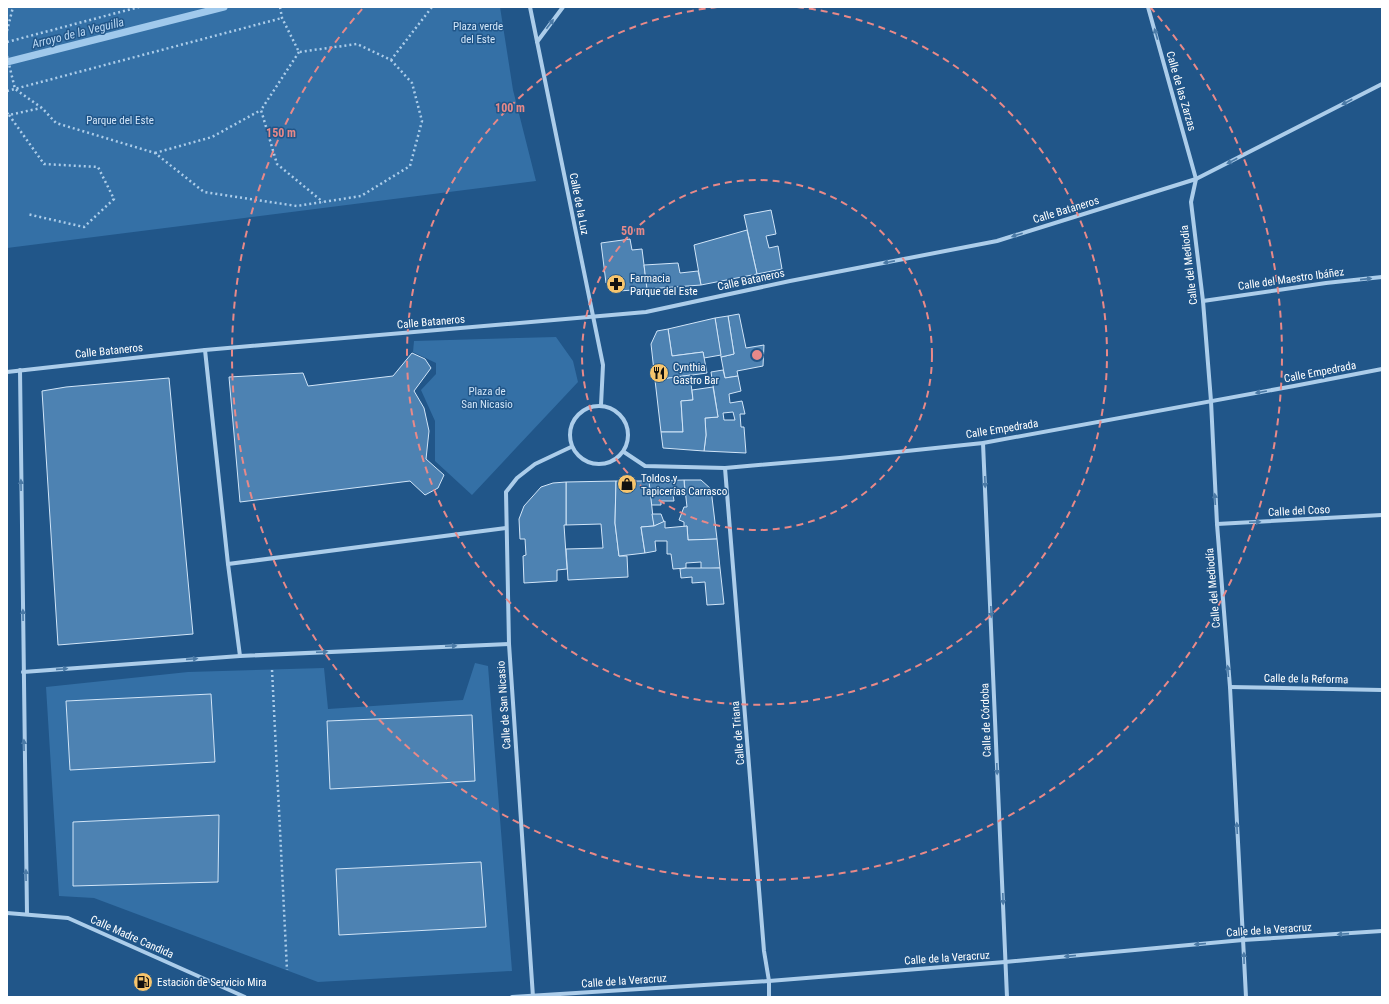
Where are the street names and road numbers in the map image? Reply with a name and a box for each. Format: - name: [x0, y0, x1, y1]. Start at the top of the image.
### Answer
- street label: Calle de las Zarzas: [1163, 50, 1199, 132]
- street label: Calle de la Luz: [567, 172, 591, 236]
- street label: Calle Bataneros: [1031, 194, 1101, 226]
- street label: Calle del Mediodía: [1178, 224, 1200, 306]
- street label: Calle del Maestro Ibáñez: [1237, 265, 1345, 293]
- street label: Calle Bataneros: [716, 267, 786, 293]
- street label: Calle Bataneros: [396, 313, 466, 331]
- street label: Calle Bataneros: [74, 341, 144, 361]
- street label: Calle Empedrada: [1283, 359, 1357, 385]
- street label: Calle Empedrada: [965, 417, 1039, 441]
- street label: Calle del Coso: [1268, 503, 1331, 519]
- street label: Calle del Mediodía: [1203, 547, 1223, 629]
- street label: Calle de San Nicasio: [494, 660, 514, 750]
- street label: Calle de la Reforma: [1264, 672, 1348, 686]
- street label: Calle de Córdoba: [978, 683, 994, 757]
- street label: Calle de Triana: [729, 700, 747, 766]
- street label: Calle Madre Candida: [88, 913, 176, 961]
- street label: Calle de la Veracruz: [1226, 921, 1312, 939]
- street label: Calle de la Veracruz: [904, 949, 990, 967]
- street label: Calle de la Veracruz: [581, 972, 667, 990]

